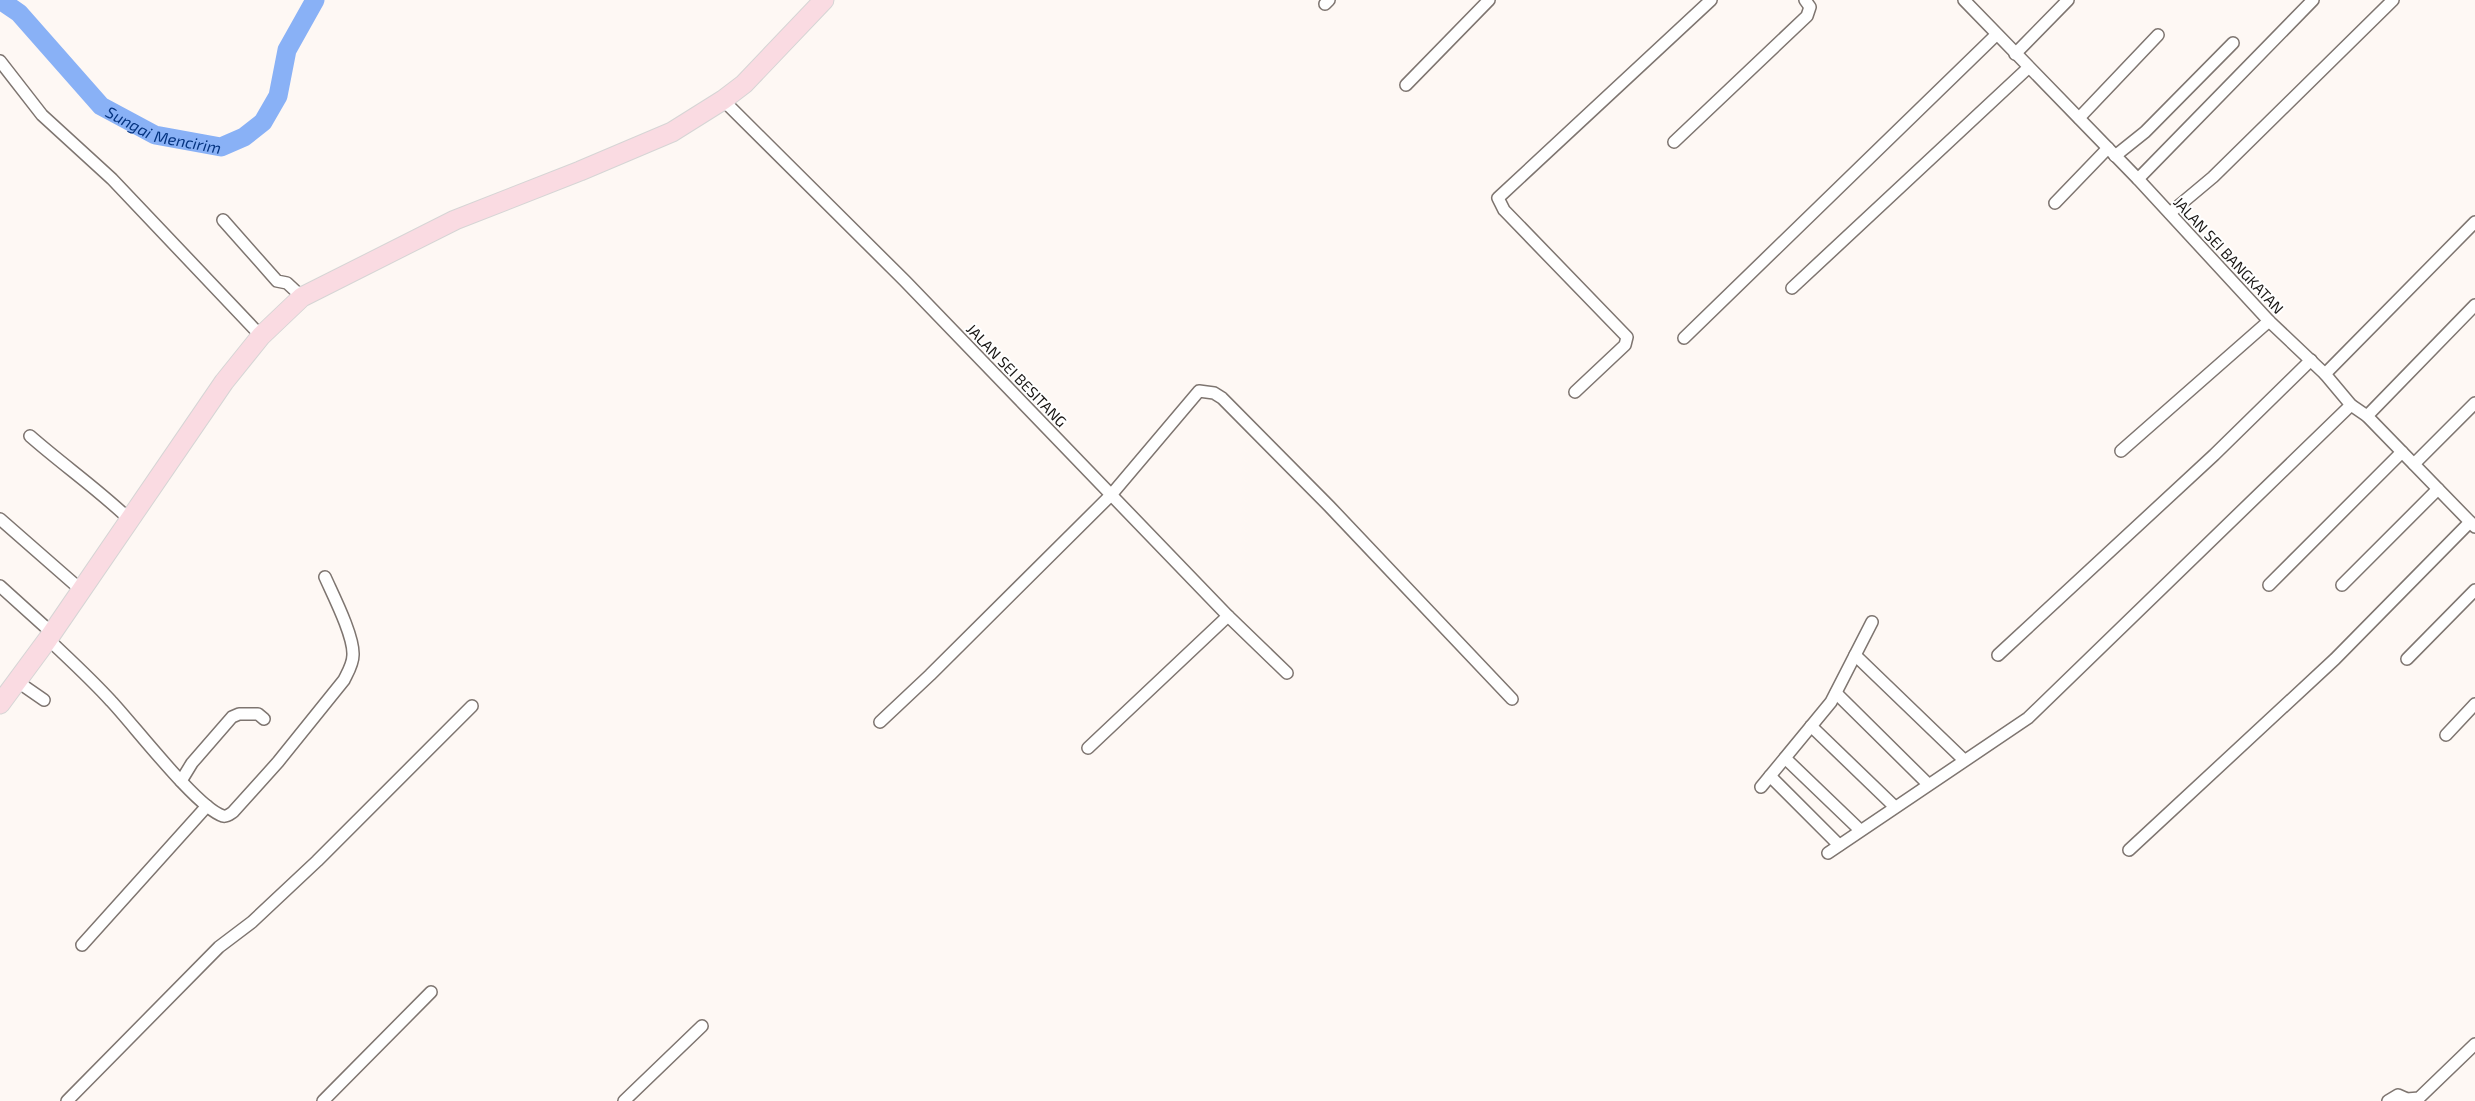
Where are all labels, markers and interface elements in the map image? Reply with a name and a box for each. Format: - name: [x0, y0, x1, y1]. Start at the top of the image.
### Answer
- water label: Sungai Mencirim: [103, 101, 223, 156]
- street label: JALAN SEI BANGKATAN: [2170, 193, 2288, 317]
- street label: JALAN SEI BESITANG: [963, 320, 1071, 430]

